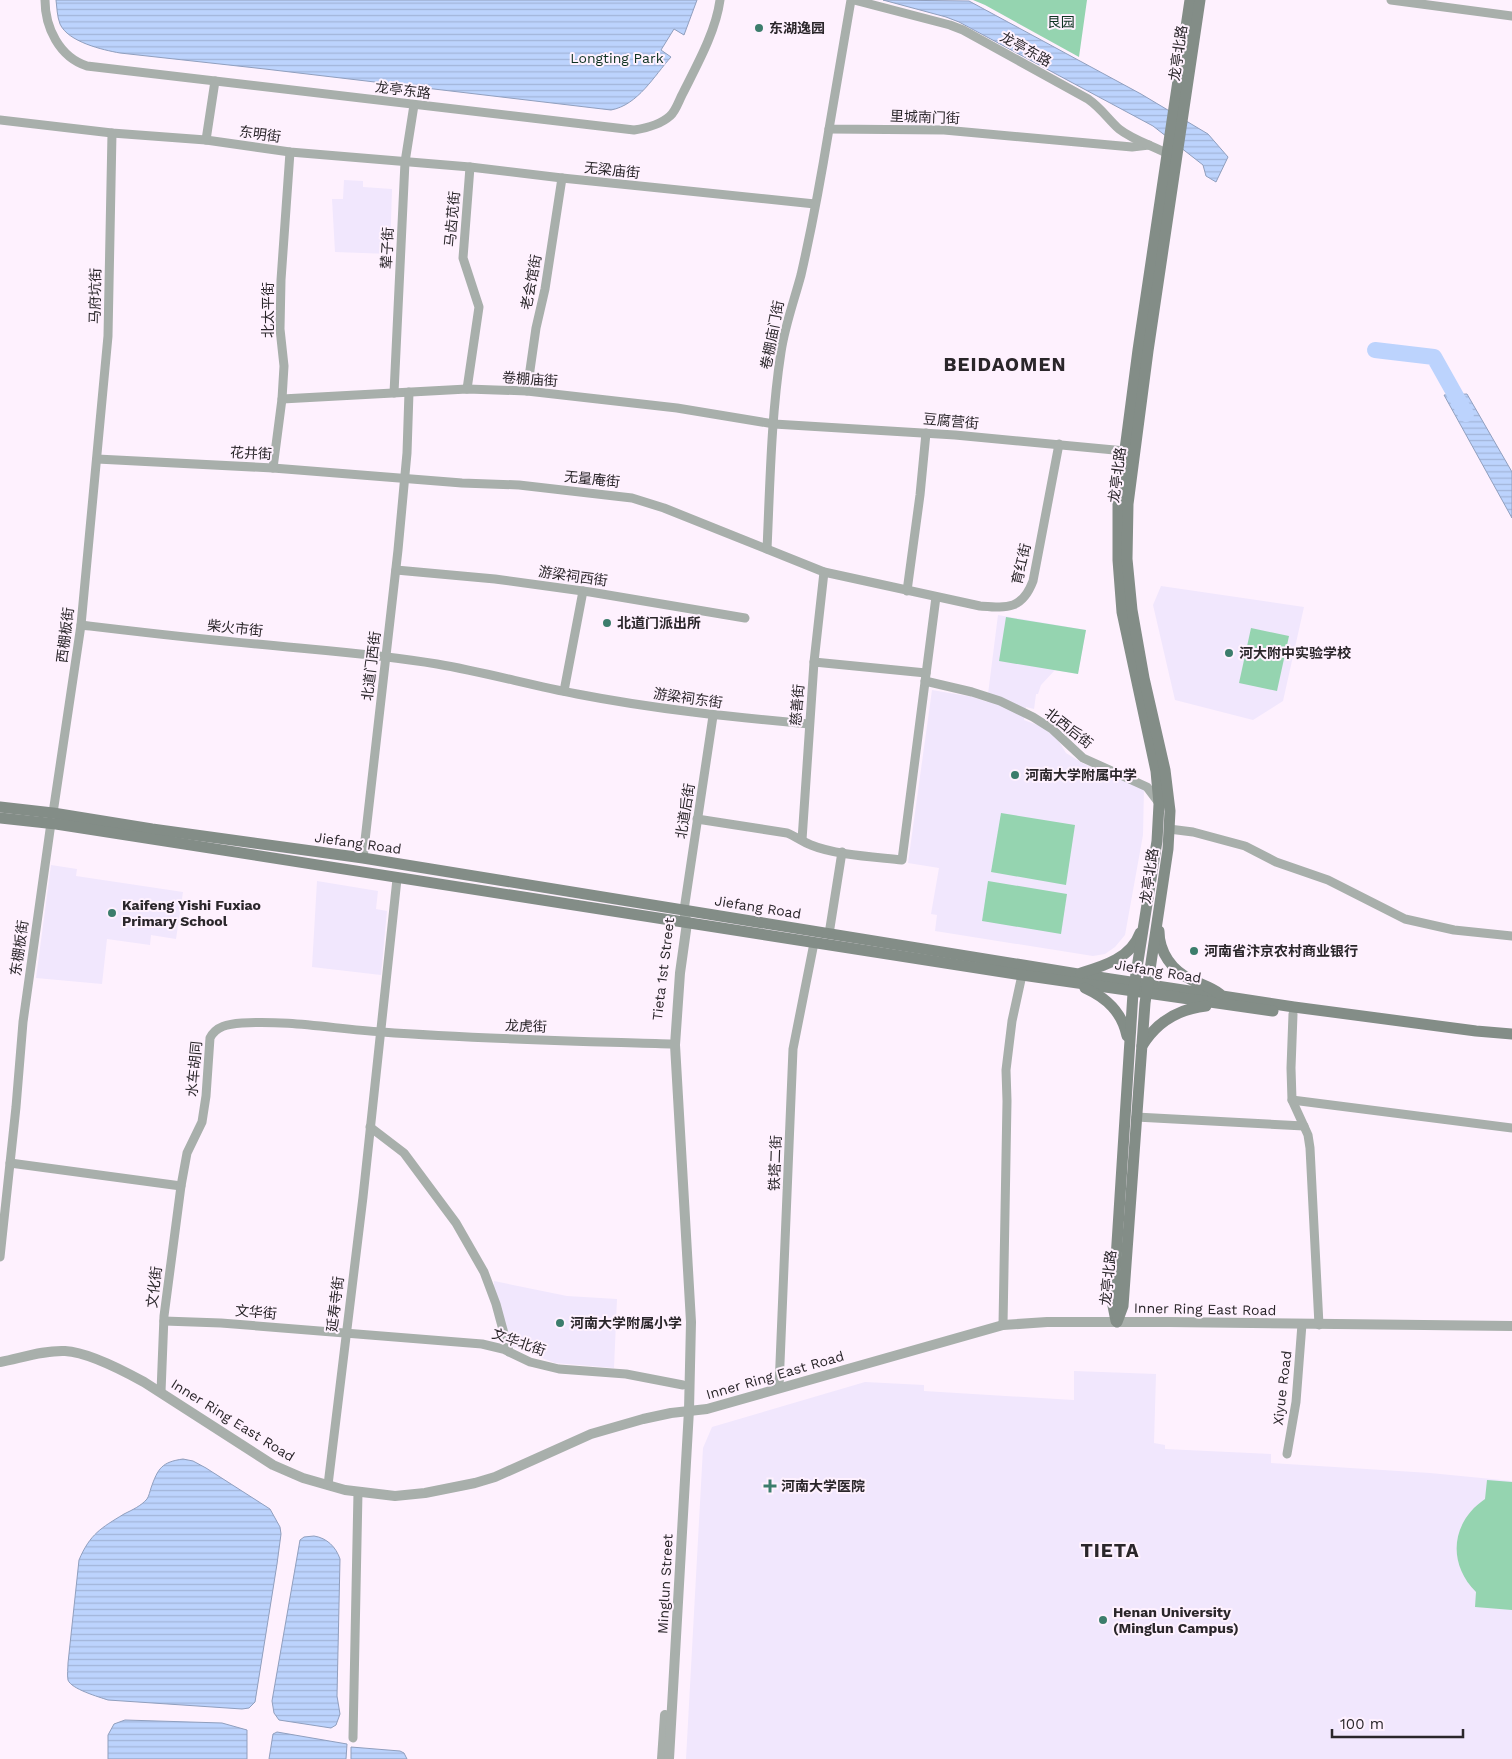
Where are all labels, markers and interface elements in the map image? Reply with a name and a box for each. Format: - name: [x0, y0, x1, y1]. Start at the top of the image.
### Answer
- park label: 艮园: [1047, 14, 1075, 30]
- place label: 东湖逸园: [769, 20, 825, 36]
- marker: 东湖逸园: [753, 22, 765, 34]
- street label: 龙亭北路: [1166, 24, 1190, 82]
- street label: 龙亭东路: [998, 28, 1054, 70]
- park label: Longting Park: [570, 50, 664, 66]
- street label: 龙亭东路: [374, 79, 432, 101]
- street label: 里城南门街: [890, 108, 960, 126]
- street label: 东明街: [238, 123, 282, 145]
- street label: 无梁庙街: [583, 159, 641, 181]
- street label: 马齿苋街: [442, 190, 462, 248]
- street label: 辇子街: [378, 227, 396, 269]
- street label: 老会馆街: [518, 253, 544, 311]
- street label: 马府坑街: [87, 268, 103, 324]
- street label: 北太平街: [260, 282, 276, 338]
- street label: 卷棚庙门街: [757, 299, 787, 371]
- district label: BEIDAOMEN: [944, 353, 1066, 376]
- street label: 卷棚庙街: [502, 369, 558, 389]
- street label: 豆腐营街: [922, 411, 980, 431]
- street label: 花井街: [230, 444, 272, 462]
- street label: 龙亭北路: [1106, 446, 1128, 504]
- street label: 无量庵街: [563, 468, 621, 490]
- street label: 育红街: [1008, 542, 1034, 586]
- street label: 游梁祠西街: [537, 563, 609, 589]
- street label: 西棚板街: [54, 606, 76, 664]
- place label: 北道门派出所: [617, 615, 701, 631]
- street label: 柴火市街: [206, 617, 264, 639]
- marker: 北道门派出所: [601, 617, 613, 629]
- street label: 北道门西街: [359, 630, 383, 702]
- place label: 河大附中实验学校: [1239, 645, 1351, 661]
- marker: 河大附中实验学校: [1223, 647, 1235, 659]
- street label: 慈善街: [787, 683, 807, 727]
- street label: 游梁祠东街: [652, 685, 724, 711]
- street label: 北西后街: [1042, 704, 1096, 752]
- place label: 河南大学附属中学: [1025, 767, 1137, 783]
- marker: 河南大学附属中学: [1009, 769, 1021, 781]
- street label: 北道后街: [673, 782, 697, 840]
- street label: Jiefang Road: [313, 829, 403, 857]
- street label: 龙亭北路: [1137, 847, 1161, 905]
- street label: Jiefang Road: [713, 892, 803, 922]
- place label: Kaifeng Yishi Fuxiao Primary School: [122, 897, 261, 929]
- marker: Kaifeng Yishi Fuxiao Primary School: [106, 907, 118, 919]
- street label: Tieta 1st Street: [649, 917, 677, 1021]
- street label: 东棚板街: [7, 919, 31, 977]
- place label: 河南省汴京农村商业银行: [1204, 943, 1358, 959]
- marker: 河南省汴京农村商业银行: [1188, 945, 1200, 957]
- street label: Jiefang Road: [1113, 956, 1203, 986]
- street label: 龙虎街: [505, 1017, 547, 1035]
- street label: 水车胡同: [184, 1040, 204, 1098]
- street label: 铁塔二街: [766, 1135, 784, 1191]
- street label: 龙亭北路: [1097, 1249, 1119, 1307]
- street label: 文化街: [144, 1265, 164, 1309]
- street label: 延寿寺街: [324, 1275, 346, 1333]
- street label: Inner Ring East Road: [1134, 1300, 1276, 1318]
- street label: 文华街: [234, 1302, 278, 1322]
- place label: 河南大学附属小学: [570, 1315, 682, 1331]
- marker: 河南大学附属小学: [554, 1317, 566, 1329]
- street label: 文华北街: [490, 1325, 548, 1359]
- street label: Inner Ring East Road: [704, 1348, 846, 1402]
- street label: Xiyue Road: [1269, 1350, 1295, 1426]
- street label: Inner Ring East Road: [168, 1375, 298, 1465]
- place label: 河南大学医院: [781, 1478, 865, 1494]
- marker: 河南大学医院: [763, 1479, 777, 1493]
- street label: Minglun Street: [654, 1533, 676, 1634]
- district label: TIETA: [1080, 1539, 1140, 1562]
- place label: Henan University (Minglun Campus): [1113, 1604, 1239, 1636]
- marker: Henan University (Minglun Campus): [1097, 1614, 1109, 1626]
- scale bar: [1332, 1706, 1463, 1738]
- text: 100 m: [1340, 1715, 1384, 1733]

